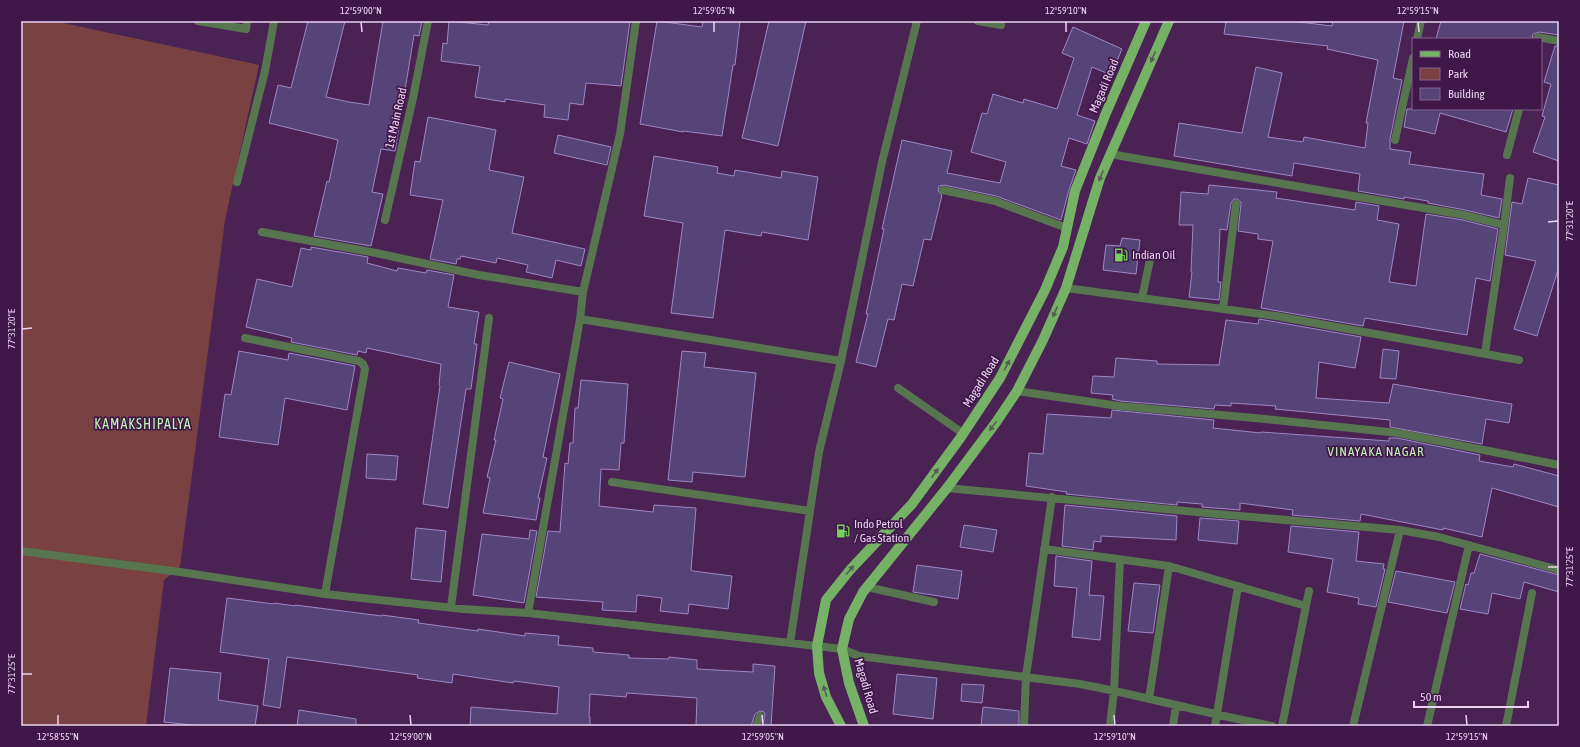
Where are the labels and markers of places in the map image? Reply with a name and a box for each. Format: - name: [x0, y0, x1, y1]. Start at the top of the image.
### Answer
- fuel station icon: Indian Oil: [1113, 247, 1129, 263]
- place label: Indian Oil: [1132, 248, 1176, 262]
- place label: Indo Petrol / Gas Station: [854, 517, 909, 545]
- fuel station icon: Indo Petrol / Gas Station: [835, 523, 851, 539]

